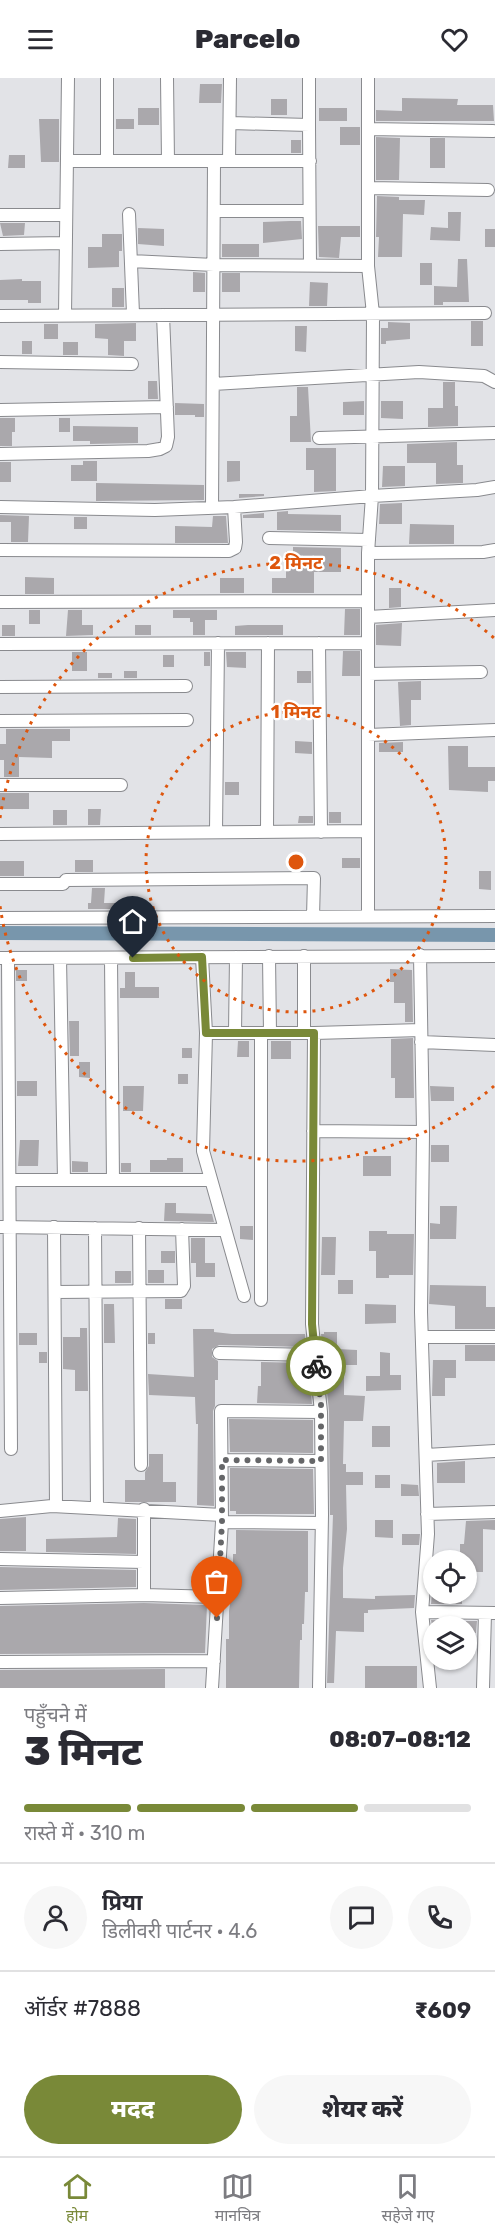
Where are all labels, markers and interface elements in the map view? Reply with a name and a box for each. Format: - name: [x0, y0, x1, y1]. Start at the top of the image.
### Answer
- icon: menu: [24, 23, 57, 56]
- text: Parcelo: [195, 23, 300, 55]
- icon: heart: [438, 23, 471, 56]
- text: 2 मिनट: [269, 552, 323, 574]
- text: 1 मिनट: [271, 701, 322, 723]
- centre of rings: [286, 852, 306, 872]
- pin: [107, 896, 158, 958]
- icon: home: [116, 905, 149, 938]
- courier: [286, 1336, 346, 1396]
- icon: bike: [300, 1350, 333, 1383]
- map controls: [423, 1550, 477, 1670]
- button: locate: [423, 1550, 477, 1604]
- pin: [191, 1556, 242, 1618]
- icon: bag: [200, 1565, 233, 1598]
- button: layers: [423, 1616, 477, 1670]
- text: पहुँचने में: [24, 1703, 87, 1727]
- text: 08:07–08:12: [329, 1726, 471, 1753]
- text: 3 मिनट: [24, 1729, 142, 1775]
- text: रास्ते में · 310 m: [24, 1821, 145, 1845]
- button: person: [24, 1886, 87, 1949]
- button: chat: [330, 1886, 393, 1949]
- button: phone: [408, 1886, 471, 1949]
- text: प्रिया: [102, 1889, 142, 1916]
- text: डिलीवरी पार्टनर · 4.6: [102, 1919, 257, 1943]
- text: ऑर्डर #7888: [24, 1995, 141, 2022]
- text: ₹609: [414, 1997, 471, 2024]
- button: मदद: [24, 2075, 242, 2144]
- button: शेयर करें: [254, 2075, 471, 2144]
- tab: होम: [61, 2170, 94, 2228]
- tab: मानचित्र: [215, 2170, 260, 2228]
- tab: सहेजे गए: [381, 2170, 434, 2228]

